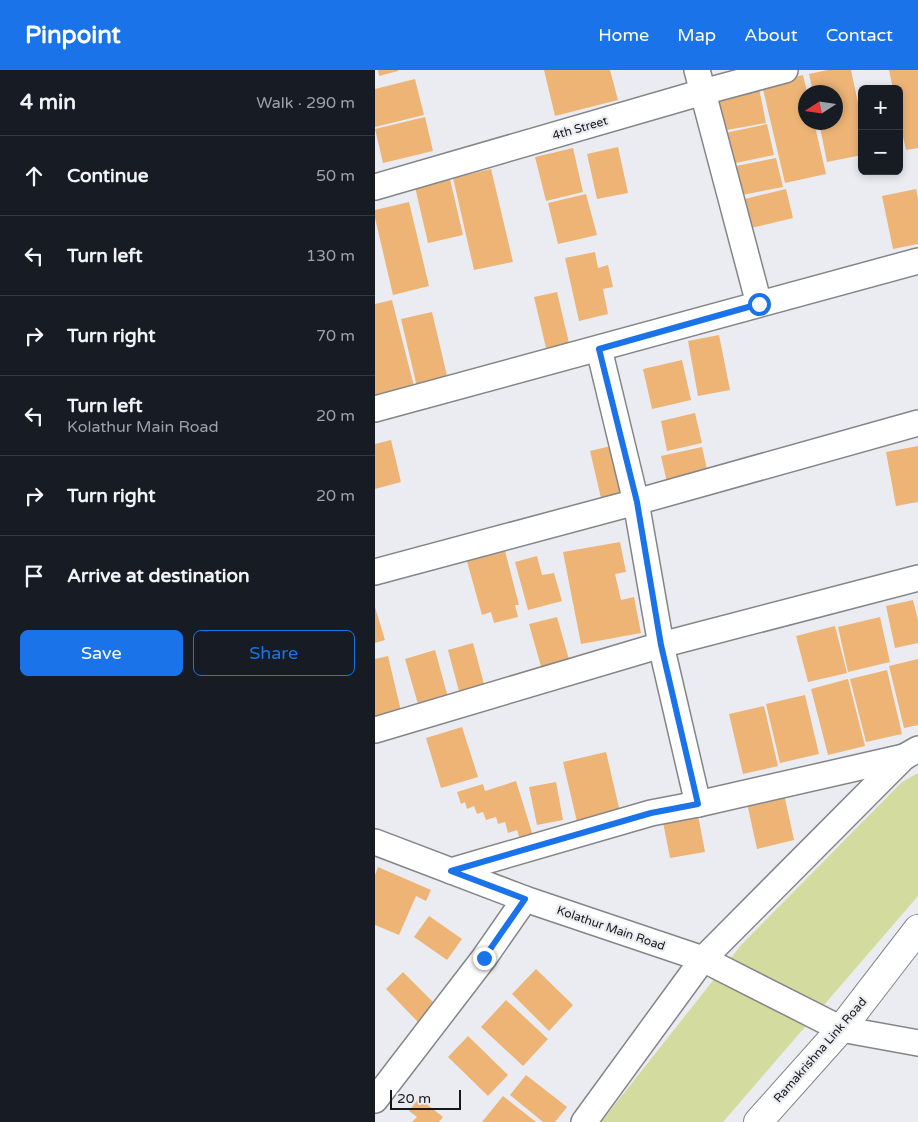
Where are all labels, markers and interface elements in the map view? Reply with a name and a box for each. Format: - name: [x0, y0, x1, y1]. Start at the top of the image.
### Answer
- text: Pinpoint: [25, 21, 121, 50]
- text: Home: [598, 24, 649, 46]
- text: Map: [677, 24, 716, 46]
- text: About: [744, 24, 798, 46]
- text: Contact: [826, 24, 893, 46]
- north arrow: [798, 85, 843, 130]
- map controls: [858, 85, 903, 175]
- button: +: [858, 85, 903, 130]
- text: 4 min: [20, 90, 76, 115]
- text: Walk · 290 m: [256, 93, 355, 113]
- street label: 4th Street: [551, 113, 610, 143]
- button: −: [858, 130, 903, 175]
- icon: ahead: [20, 162, 48, 190]
- text: Continue: [67, 165, 149, 187]
- text: 50 m: [316, 166, 355, 186]
- icon: left: [20, 242, 48, 270]
- text: Turn left: [67, 245, 143, 267]
- text: 130 m: [306, 246, 355, 266]
- route start: [748, 293, 771, 316]
- icon: right: [20, 322, 48, 350]
- text: Turn right: [67, 325, 155, 347]
- text: 70 m: [316, 326, 355, 346]
- text: Turn left: [67, 395, 143, 417]
- icon: left: [20, 402, 48, 430]
- text: 20 m: [316, 406, 355, 426]
- text: Kolathur Main Road: [67, 417, 219, 437]
- icon: right: [20, 482, 48, 510]
- text: Turn right: [67, 485, 155, 507]
- text: 20 m: [316, 486, 355, 506]
- icon: arrive: [20, 562, 48, 590]
- text: Arrive at destination: [67, 565, 250, 587]
- button: Save: [20, 630, 183, 676]
- button: Share: [193, 630, 355, 676]
- street label: Kolathur Main Road: [555, 903, 667, 953]
- route end: [473, 947, 496, 970]
- street label: Ramakrishna Link Road: [771, 995, 869, 1105]
- scale bar: [390, 1087, 461, 1110]
- text: 20 m: [397, 1090, 431, 1107]

